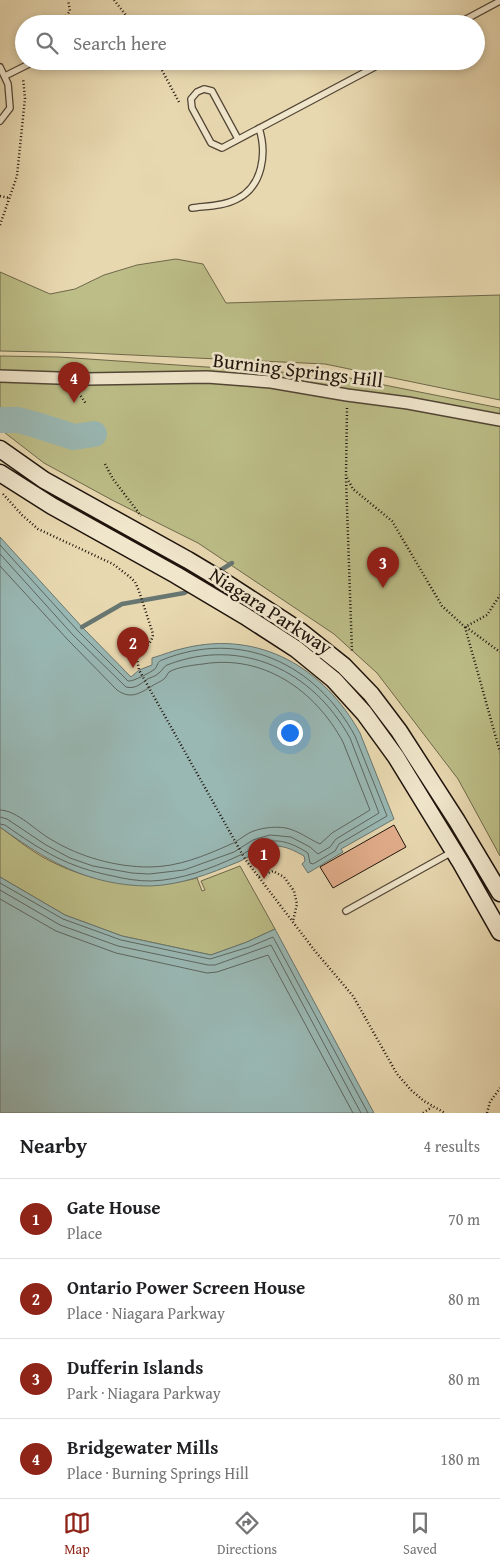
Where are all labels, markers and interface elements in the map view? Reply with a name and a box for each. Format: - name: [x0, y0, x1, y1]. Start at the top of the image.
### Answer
- search box: [15, 15, 485, 70]
- icon: search: [33, 29, 61, 57]
- text: Search here: [73, 29, 167, 57]
- street label: Burning Springs Hill: [211, 345, 385, 394]
- pin: 4: [58, 362, 90, 403]
- pin: 3: [367, 547, 399, 588]
- street label: Niagara Parkway: [204, 560, 338, 661]
- pin: 2: [117, 627, 149, 668]
- your location: [277, 720, 303, 746]
- pin: 1: [248, 838, 280, 879]
- text: Nearby: [20, 1130, 87, 1161]
- text: 4 results: [423, 1134, 480, 1158]
- text: Gate House: [67, 1193, 161, 1221]
- text: 1: [32, 1207, 40, 1231]
- text: 70 m: [448, 1207, 480, 1231]
- text: Place: [67, 1221, 102, 1245]
- text: Ontario Power Screen House: [67, 1273, 305, 1301]
- text: 2: [32, 1287, 40, 1311]
- text: 80 m: [448, 1287, 480, 1311]
- text: Place · Niagara Parkway: [67, 1301, 225, 1325]
- text: Dufferin Islands: [67, 1353, 203, 1381]
- text: 3: [32, 1367, 40, 1391]
- text: 80 m: [448, 1367, 480, 1391]
- text: Park · Niagara Parkway: [67, 1381, 221, 1405]
- text: Bridgewater Mills: [67, 1433, 218, 1461]
- text: 4: [32, 1447, 40, 1471]
- text: 180 m: [440, 1447, 480, 1471]
- text: Place · Burning Springs Hill: [67, 1461, 249, 1485]
- tab: Map: [63, 1509, 91, 1559]
- tab: Directions: [217, 1509, 277, 1559]
- tab: Saved: [403, 1509, 437, 1559]

